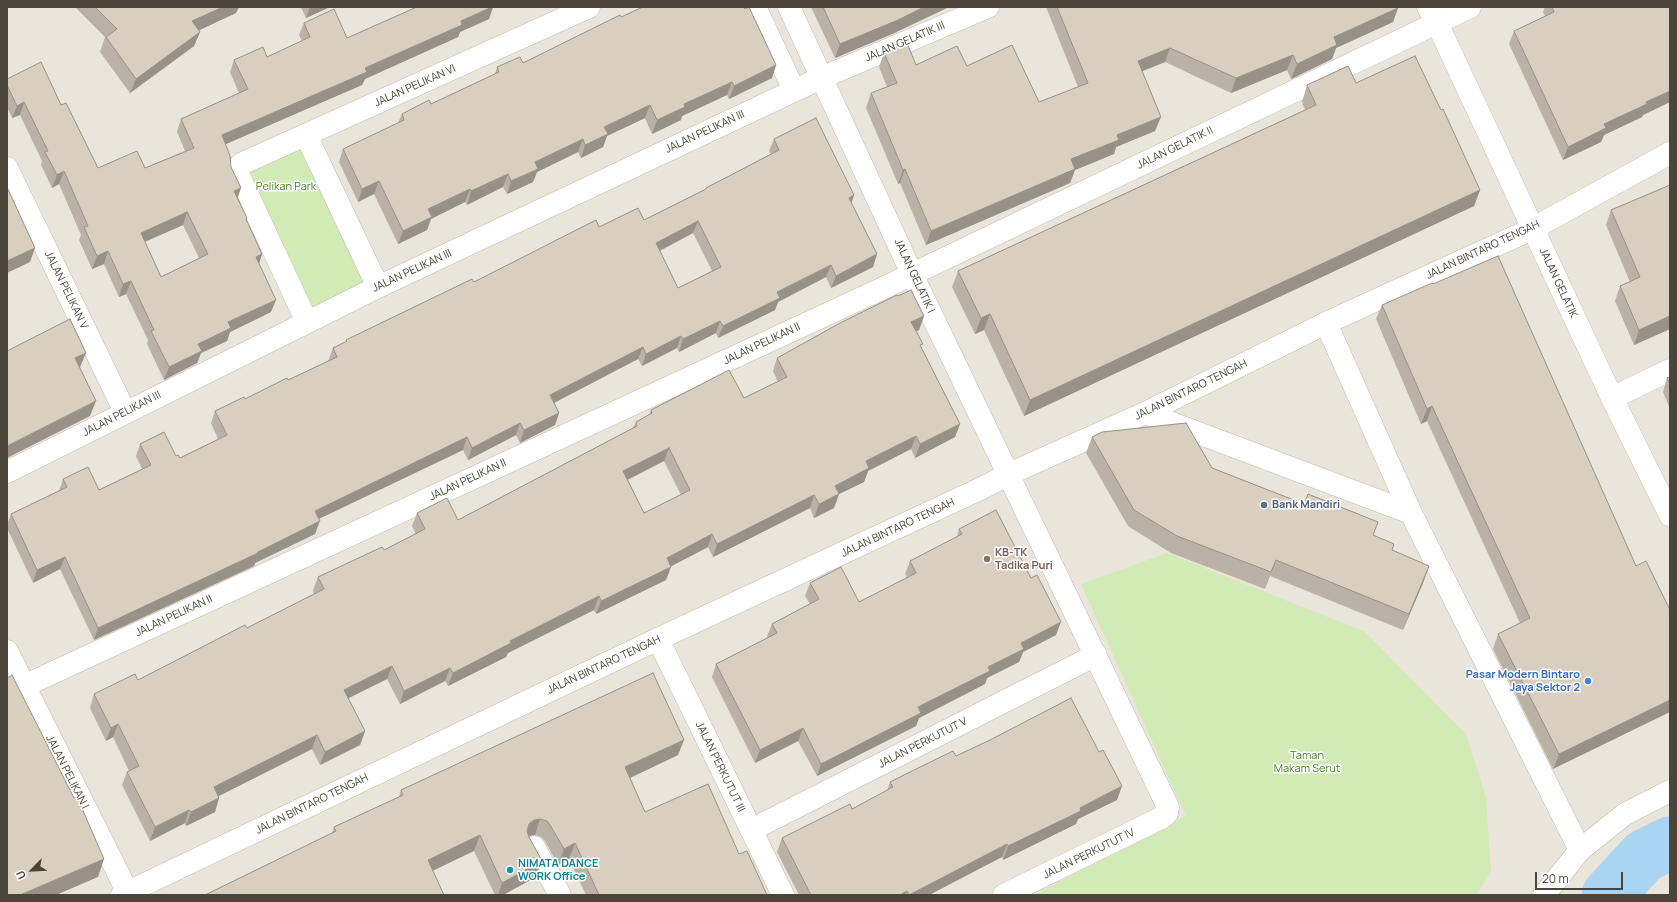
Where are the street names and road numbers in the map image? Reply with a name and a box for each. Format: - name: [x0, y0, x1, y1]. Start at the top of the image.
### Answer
- street label: JALAN GELATIK III: [863, 19, 947, 65]
- street label: JALAN PELIKAN VI: [372, 62, 458, 110]
- street label: JALAN PELIKAN III: [663, 108, 747, 156]
- street label: JALAN GELATIK II: [1135, 124, 1215, 172]
- street label: JALAN BINTARO TENGAH: [1424, 218, 1542, 282]
- street label: JALAN GELATIK I: [891, 237, 937, 315]
- street label: JALAN GELATIK: [1536, 246, 1580, 320]
- street label: JALAN PELIKAN III: [370, 247, 454, 295]
- street label: JALAN PELIKAN V: [41, 249, 91, 331]
- street label: JALAN PELIKAN II: [721, 320, 803, 368]
- street label: JALAN BINTARO TENGAH: [1132, 357, 1250, 423]
- street label: JALAN PELIKAN III: [81, 389, 163, 439]
- street label: JALAN PELIKAN II: [427, 456, 509, 504]
- street label: JALAN BINTARO TENGAH: [839, 496, 957, 560]
- street label: JALAN PELIKAN II: [133, 592, 215, 640]
- street label: JALAN BINTARO TENGAH: [545, 633, 663, 697]
- street label: JALAN PERKUTUT V: [876, 715, 970, 771]
- street label: JALAN PERKUTUT III: [692, 720, 748, 814]
- street label: JALAN PELIKAN I: [43, 733, 91, 811]
- street label: JALAN BINTARO TENGAH: [253, 771, 371, 837]
- street label: JALAN PERKUTUT IV: [1041, 826, 1137, 882]

